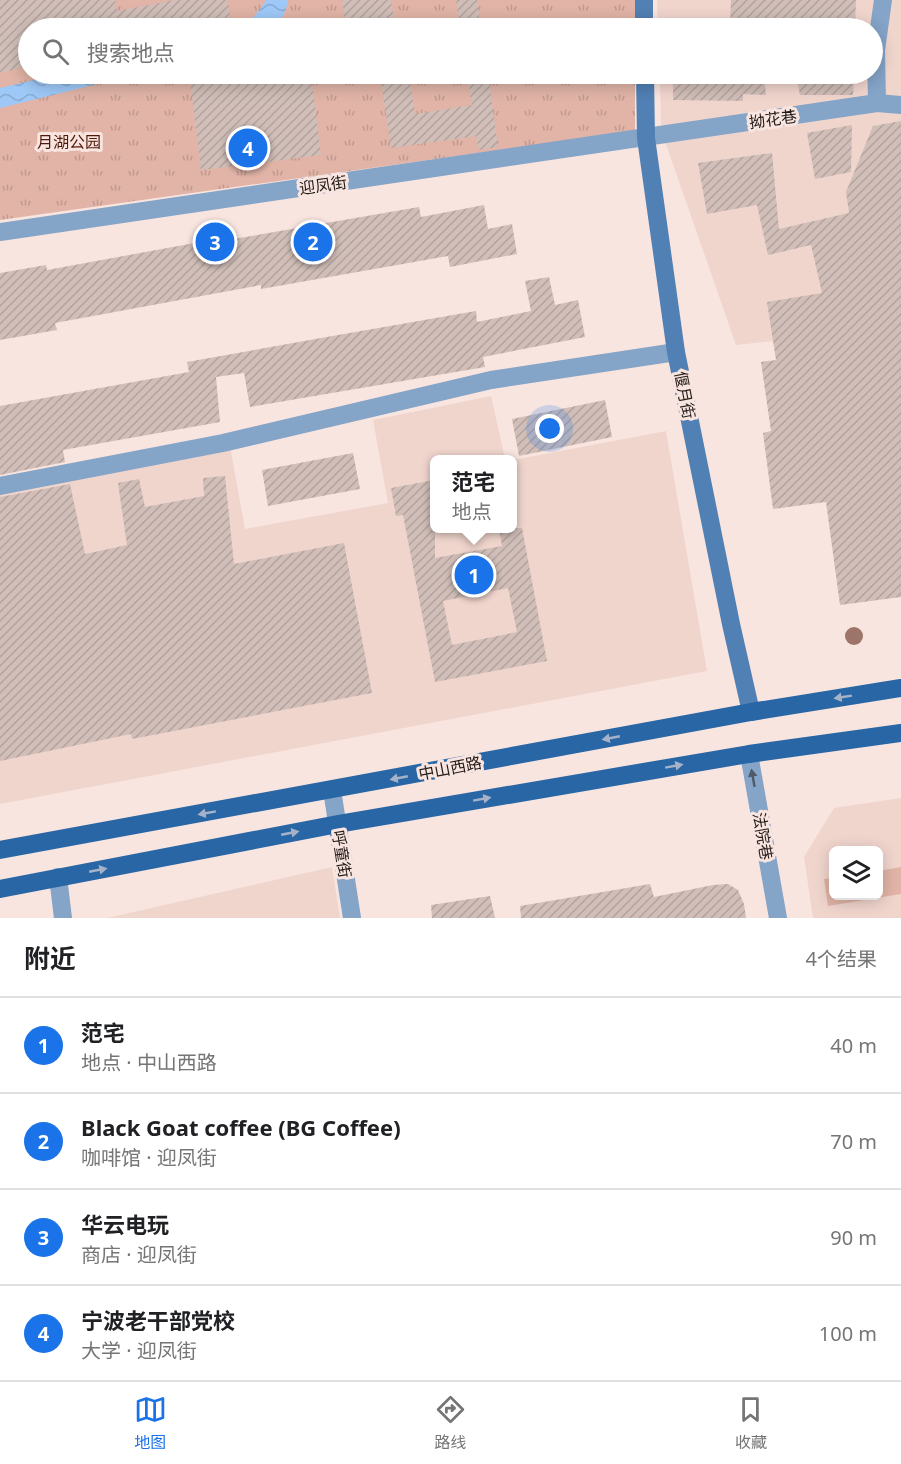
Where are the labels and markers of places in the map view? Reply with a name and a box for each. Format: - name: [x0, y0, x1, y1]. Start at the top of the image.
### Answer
- pin: 4: [228, 126, 268, 170]
- pin: 3: [196, 220, 234, 264]
- pin: 2: [294, 220, 332, 264]
- pin: 1: [454, 552, 494, 598]

